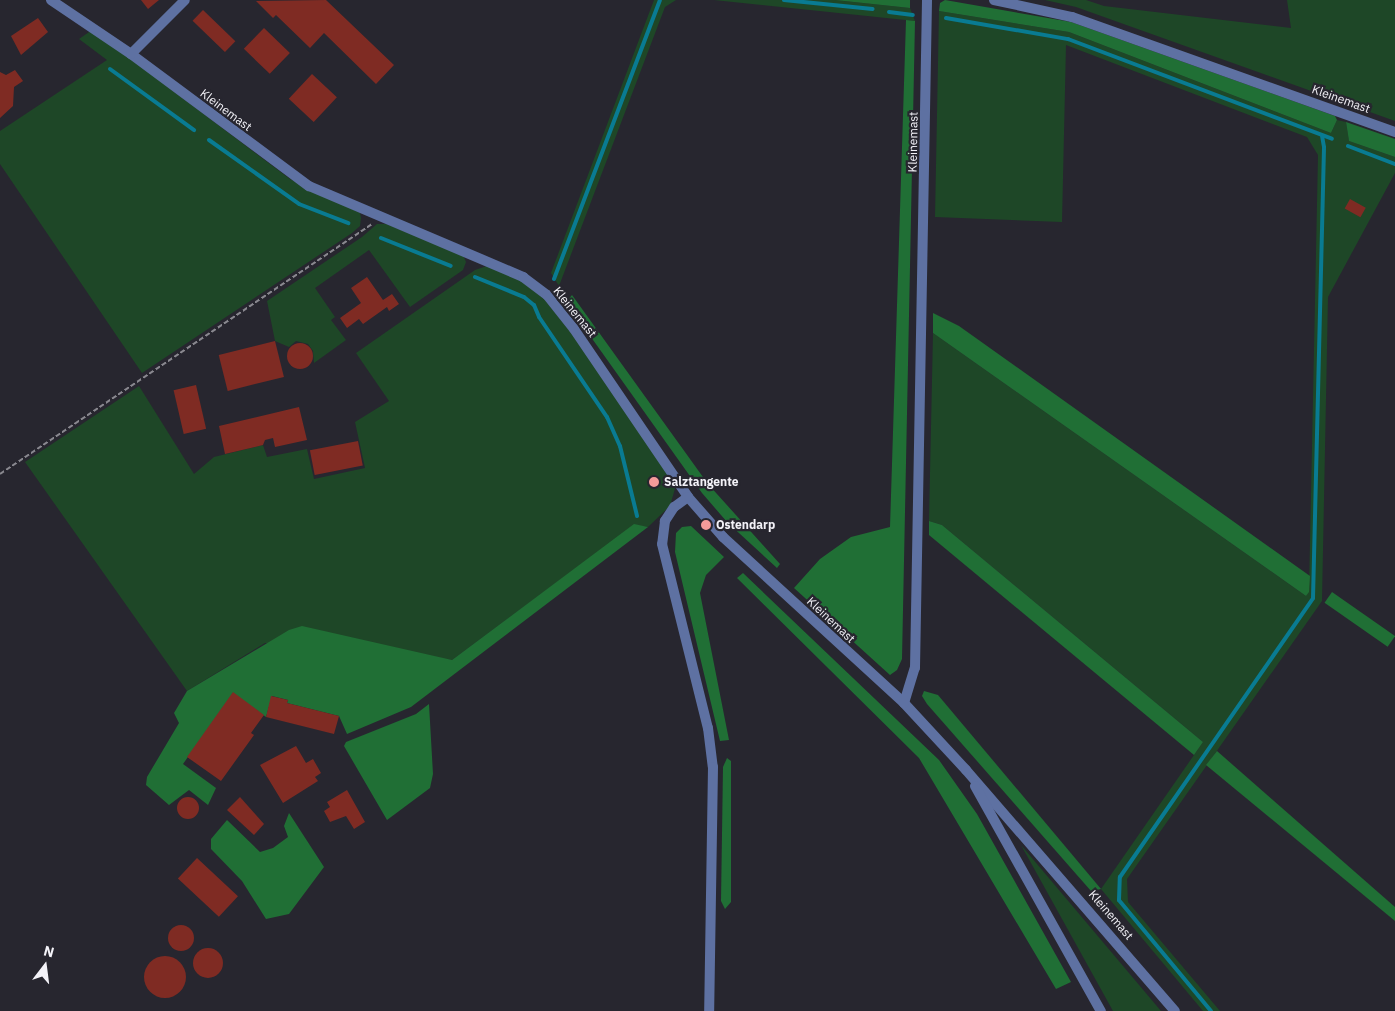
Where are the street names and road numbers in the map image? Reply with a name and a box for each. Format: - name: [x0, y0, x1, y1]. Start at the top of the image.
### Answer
- street label: Kleinemast: [1310, 82, 1372, 116]
- street label: Kleinemast: [197, 86, 255, 134]
- street label: Kleinemast: [905, 112, 921, 172]
- street label: Kleinemast: [550, 284, 600, 340]
- street label: Kleinemast: [804, 594, 858, 646]
- street label: Kleinemast: [1086, 887, 1136, 943]

